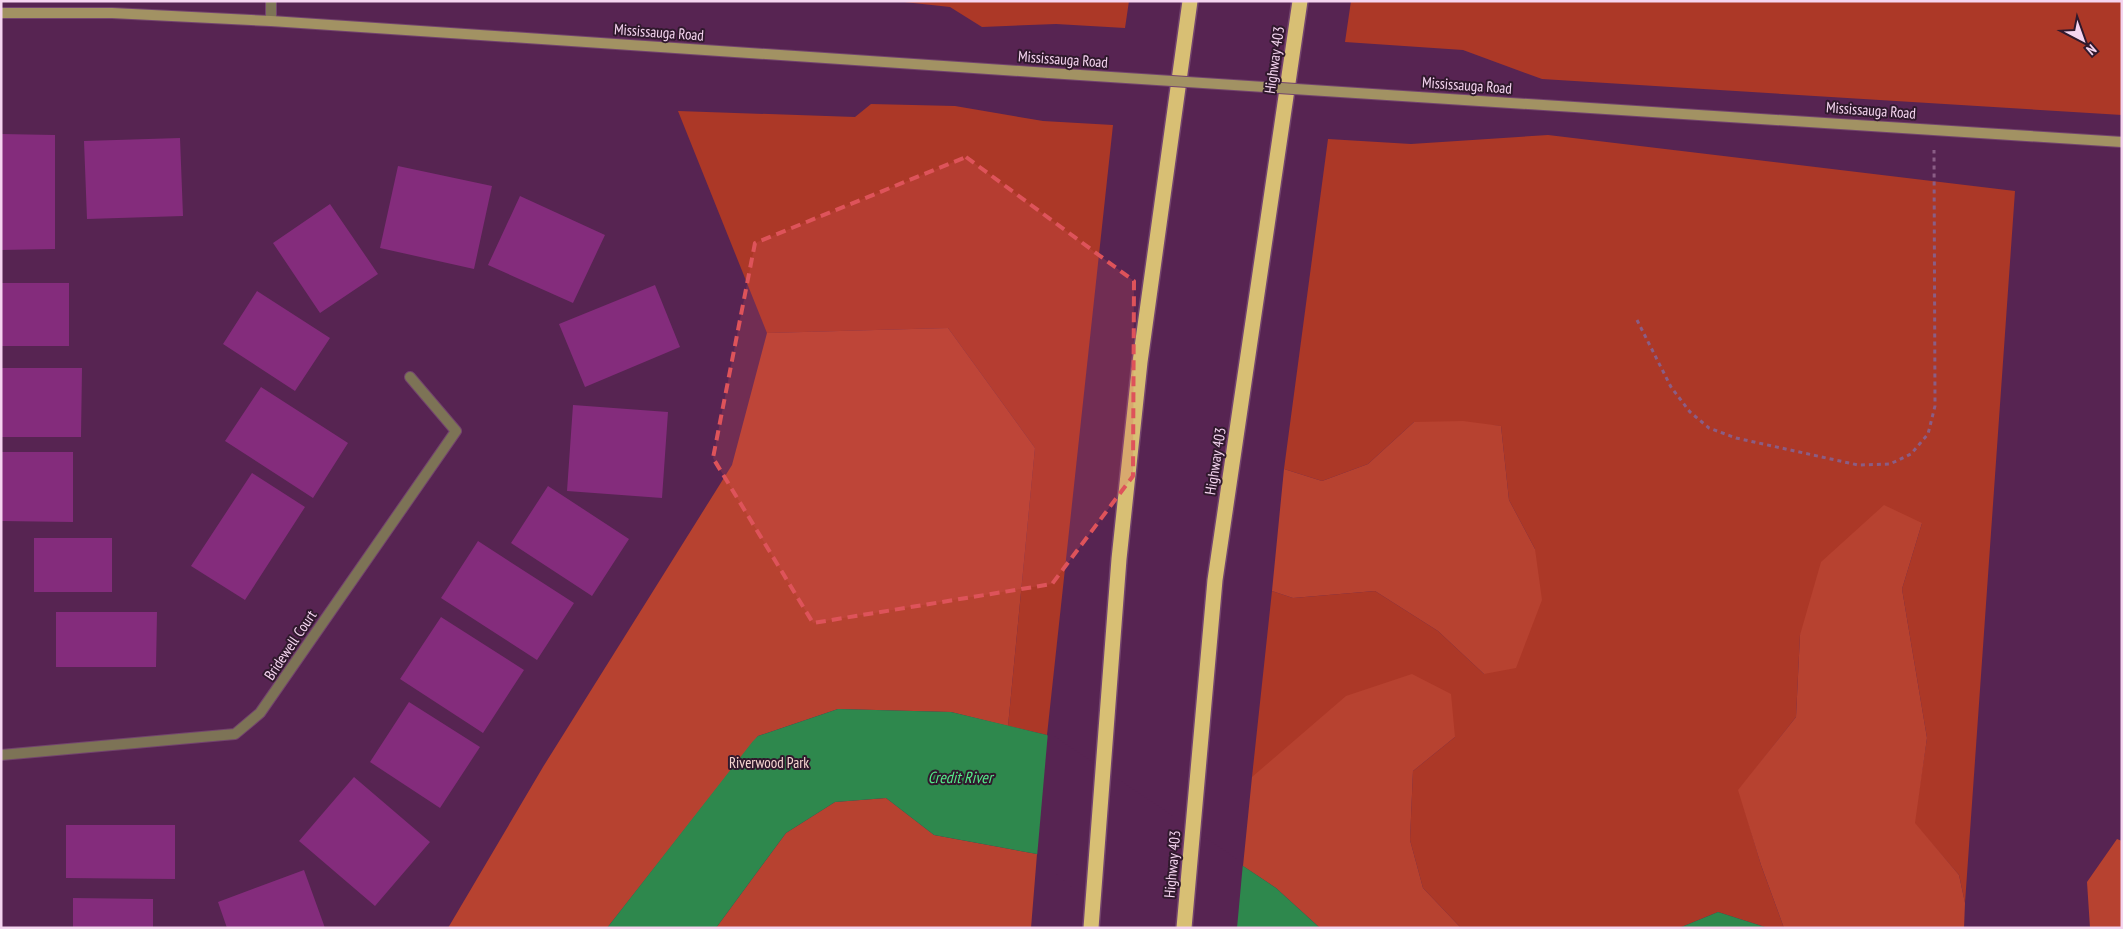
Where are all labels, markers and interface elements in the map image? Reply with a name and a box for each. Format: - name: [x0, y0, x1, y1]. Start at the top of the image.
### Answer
- north arrow: [2058, 15, 2108, 65]
- street label: Mississauga Road: [613, 19, 705, 45]
- street label: Highway 403: [1260, 25, 1288, 95]
- text: N: [2083, 41, 2100, 59]
- street label: Mississauga Road: [1017, 46, 1109, 72]
- street label: Mississauga Road: [1421, 72, 1513, 98]
- street label: Mississauga Road: [1825, 97, 1917, 123]
- street label: Highway 403: [1200, 426, 1230, 496]
- street label: Bridewell Court: [260, 606, 320, 684]
- park label: Riverwood Park: [729, 753, 809, 772]
- water label: Credit River: [928, 767, 995, 787]
- street label: Highway 403: [1160, 829, 1184, 899]

